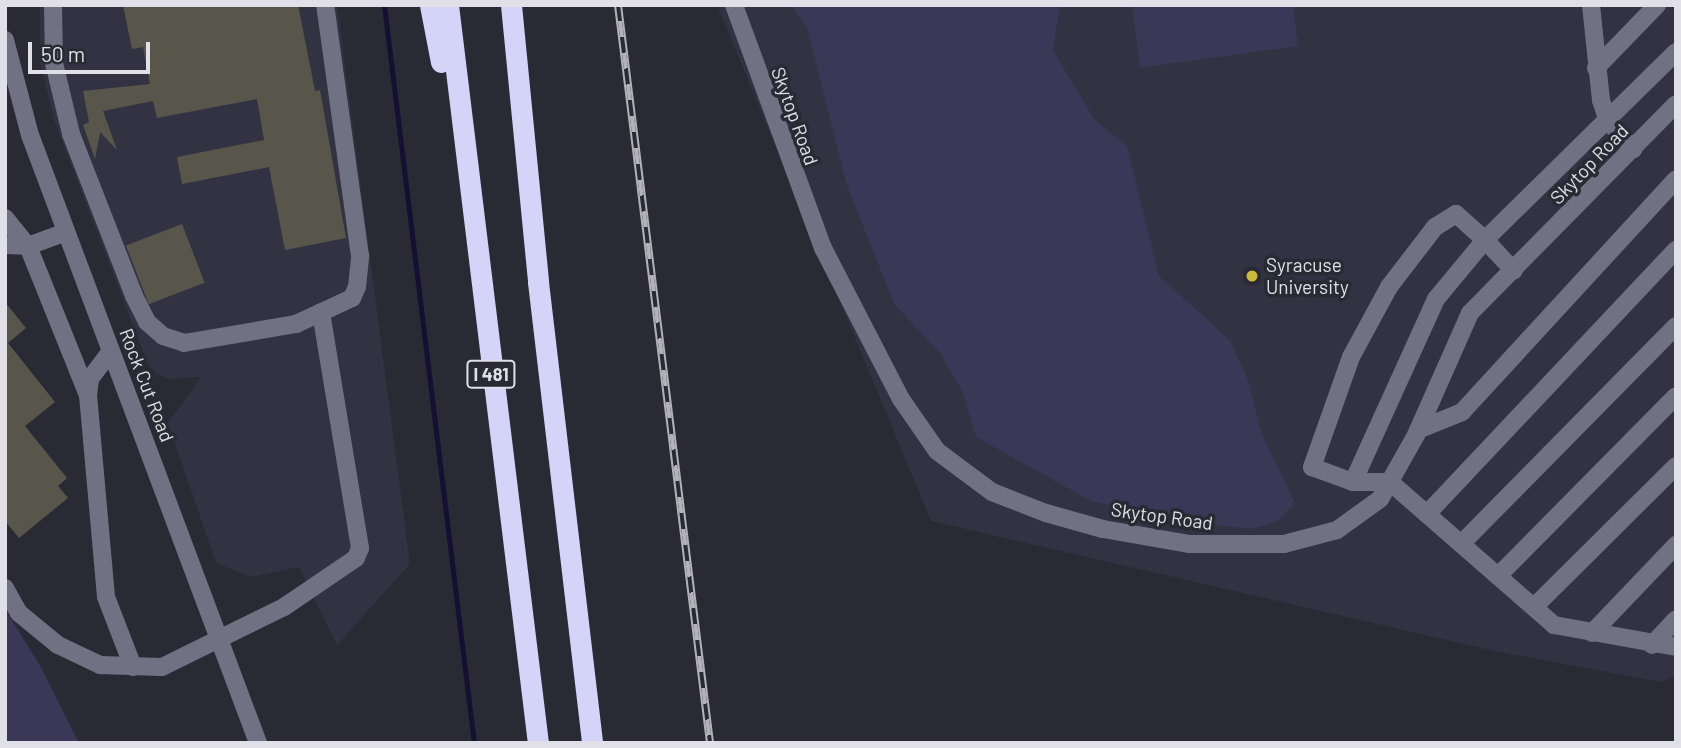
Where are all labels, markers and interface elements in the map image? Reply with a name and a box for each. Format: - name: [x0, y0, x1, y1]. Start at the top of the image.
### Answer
- scale bar: [32, 28, 154, 72]
- text: 50 m: [41, 41, 85, 66]
- street label: Skytop Road: [767, 64, 823, 168]
- street label: Skytop Road: [1545, 119, 1633, 209]
- place label: Syracuse University: [1266, 254, 1349, 298]
- marker: Syracuse University: [1244, 268, 1260, 284]
- street label: Rock Cut Road: [115, 325, 179, 445]
- road number: I 481: [465, 360, 517, 388]
- street label: Skytop Road: [1110, 498, 1214, 534]

